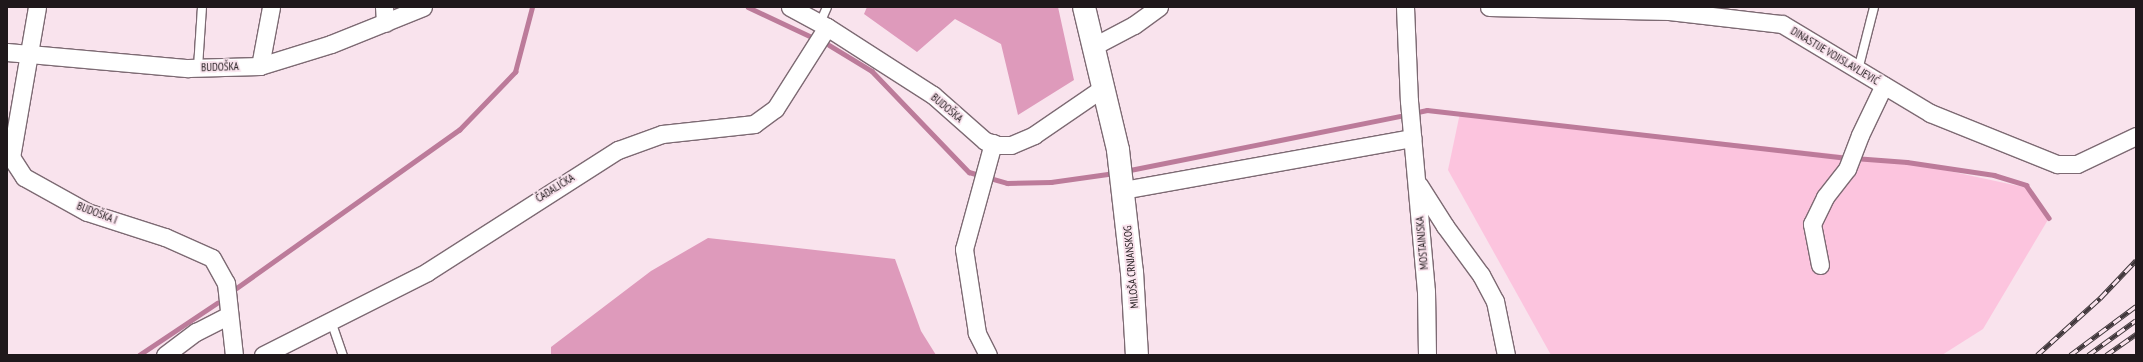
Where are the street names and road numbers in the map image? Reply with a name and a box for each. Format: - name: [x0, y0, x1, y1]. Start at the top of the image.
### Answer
- street label: DINASTIJE VOJISLAVLJEVIĆ: [1788, 24, 1882, 88]
- street label: BUDOŠKA: [201, 60, 239, 74]
- street label: BUDOŠKA: [928, 91, 966, 125]
- street label: ČAĐALIČKA: [533, 171, 577, 205]
- street label: BUDOŠKA I: [75, 199, 119, 227]
- street label: MOSTAINJSKA: [1413, 216, 1431, 270]
- street label: MILOŠA CRNJANSKOG: [1121, 225, 1141, 309]

